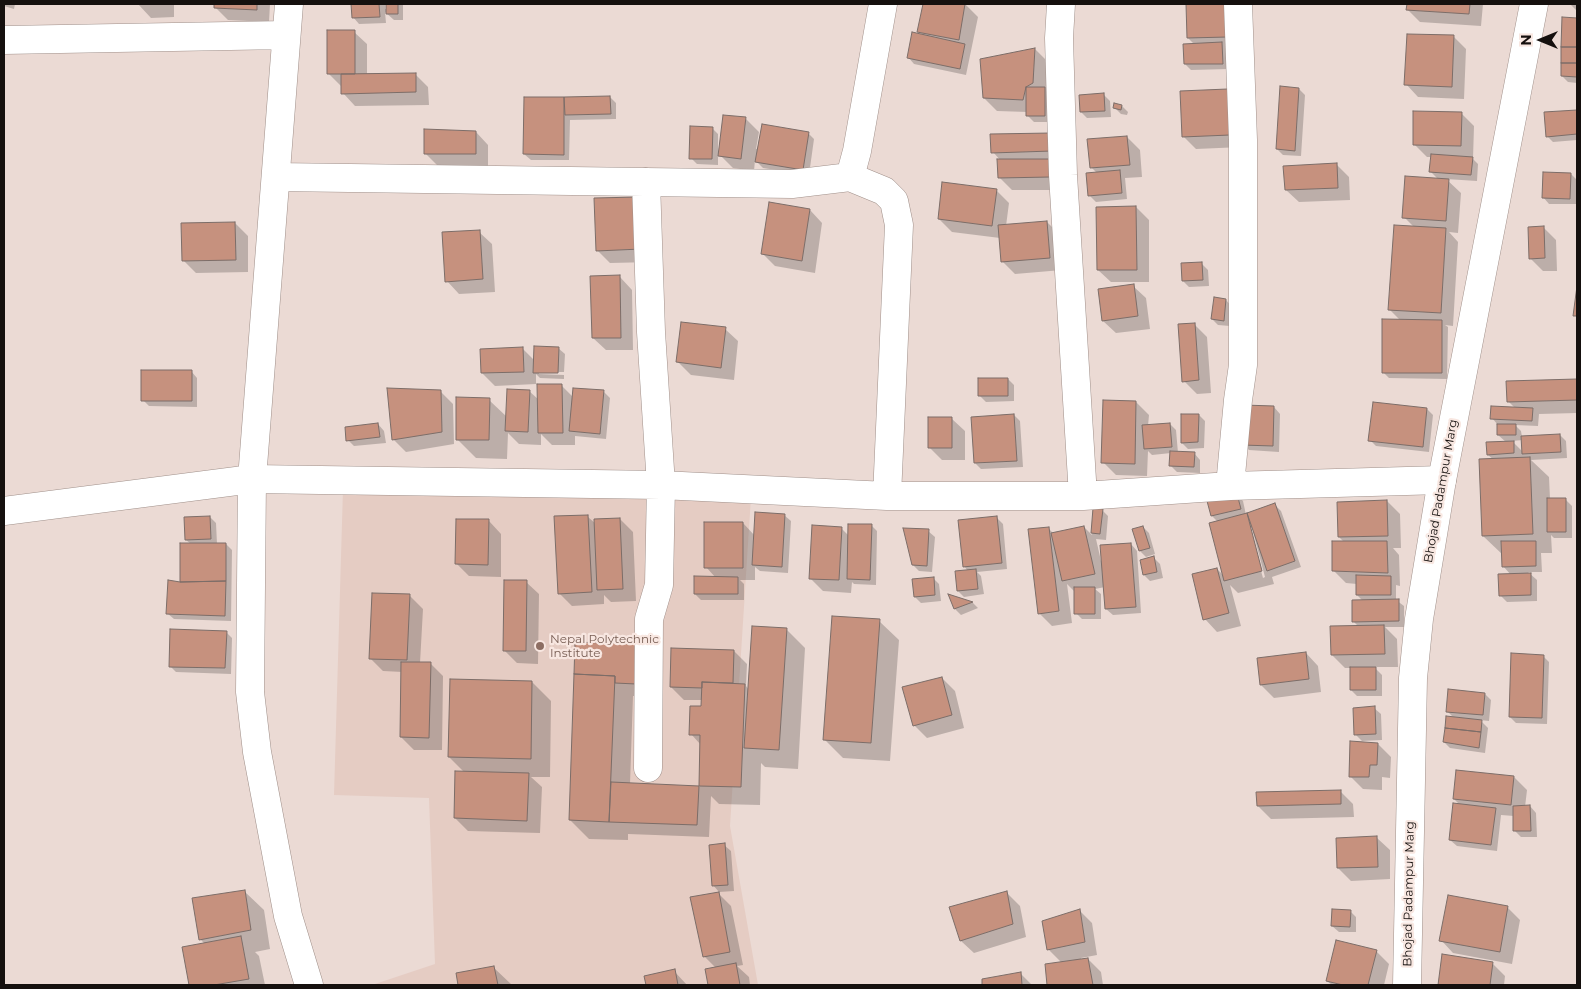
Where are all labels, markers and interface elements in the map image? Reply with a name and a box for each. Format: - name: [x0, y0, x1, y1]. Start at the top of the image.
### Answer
- north arrow: [1516, 15, 1566, 65]
- text: N: [1517, 34, 1535, 46]
- street label: Bhojad Padampur Marg: [1421, 418, 1461, 564]
- place label: Nepal Polytechnic Institute: [550, 632, 659, 660]
- marker: Nepal Polytechnic Institute: [534, 640, 546, 652]
- street label: Bhojad Padampur Marg: [1401, 821, 1417, 967]

